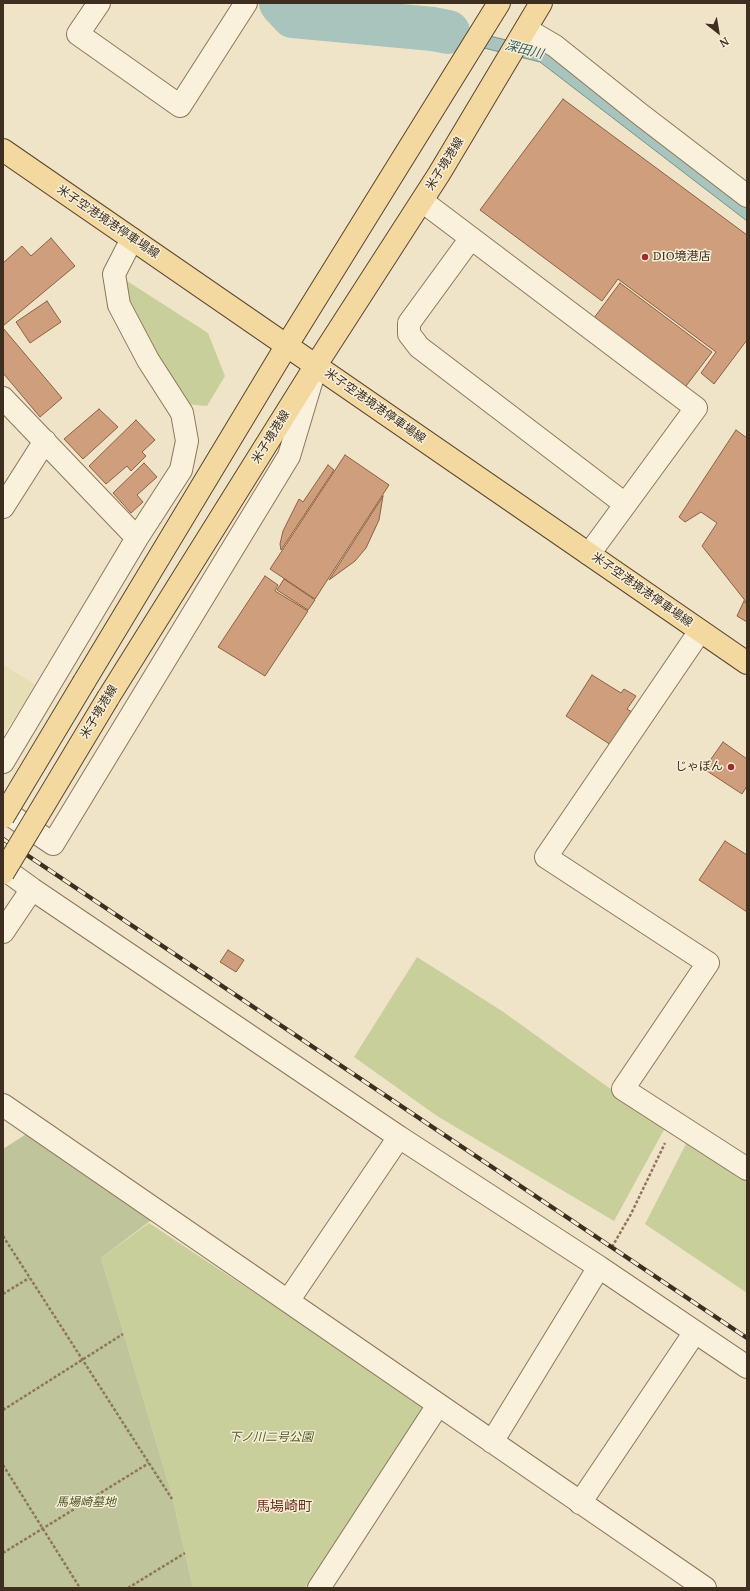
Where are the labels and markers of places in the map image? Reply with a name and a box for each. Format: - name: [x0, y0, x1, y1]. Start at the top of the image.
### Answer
- place label: DIO境港店: [653, 250, 711, 264]
- marker: DIO境港店: [640, 252, 650, 262]
- place label: じゃぼん: [675, 760, 723, 774]
- marker: じゃぼん: [726, 762, 736, 772]

